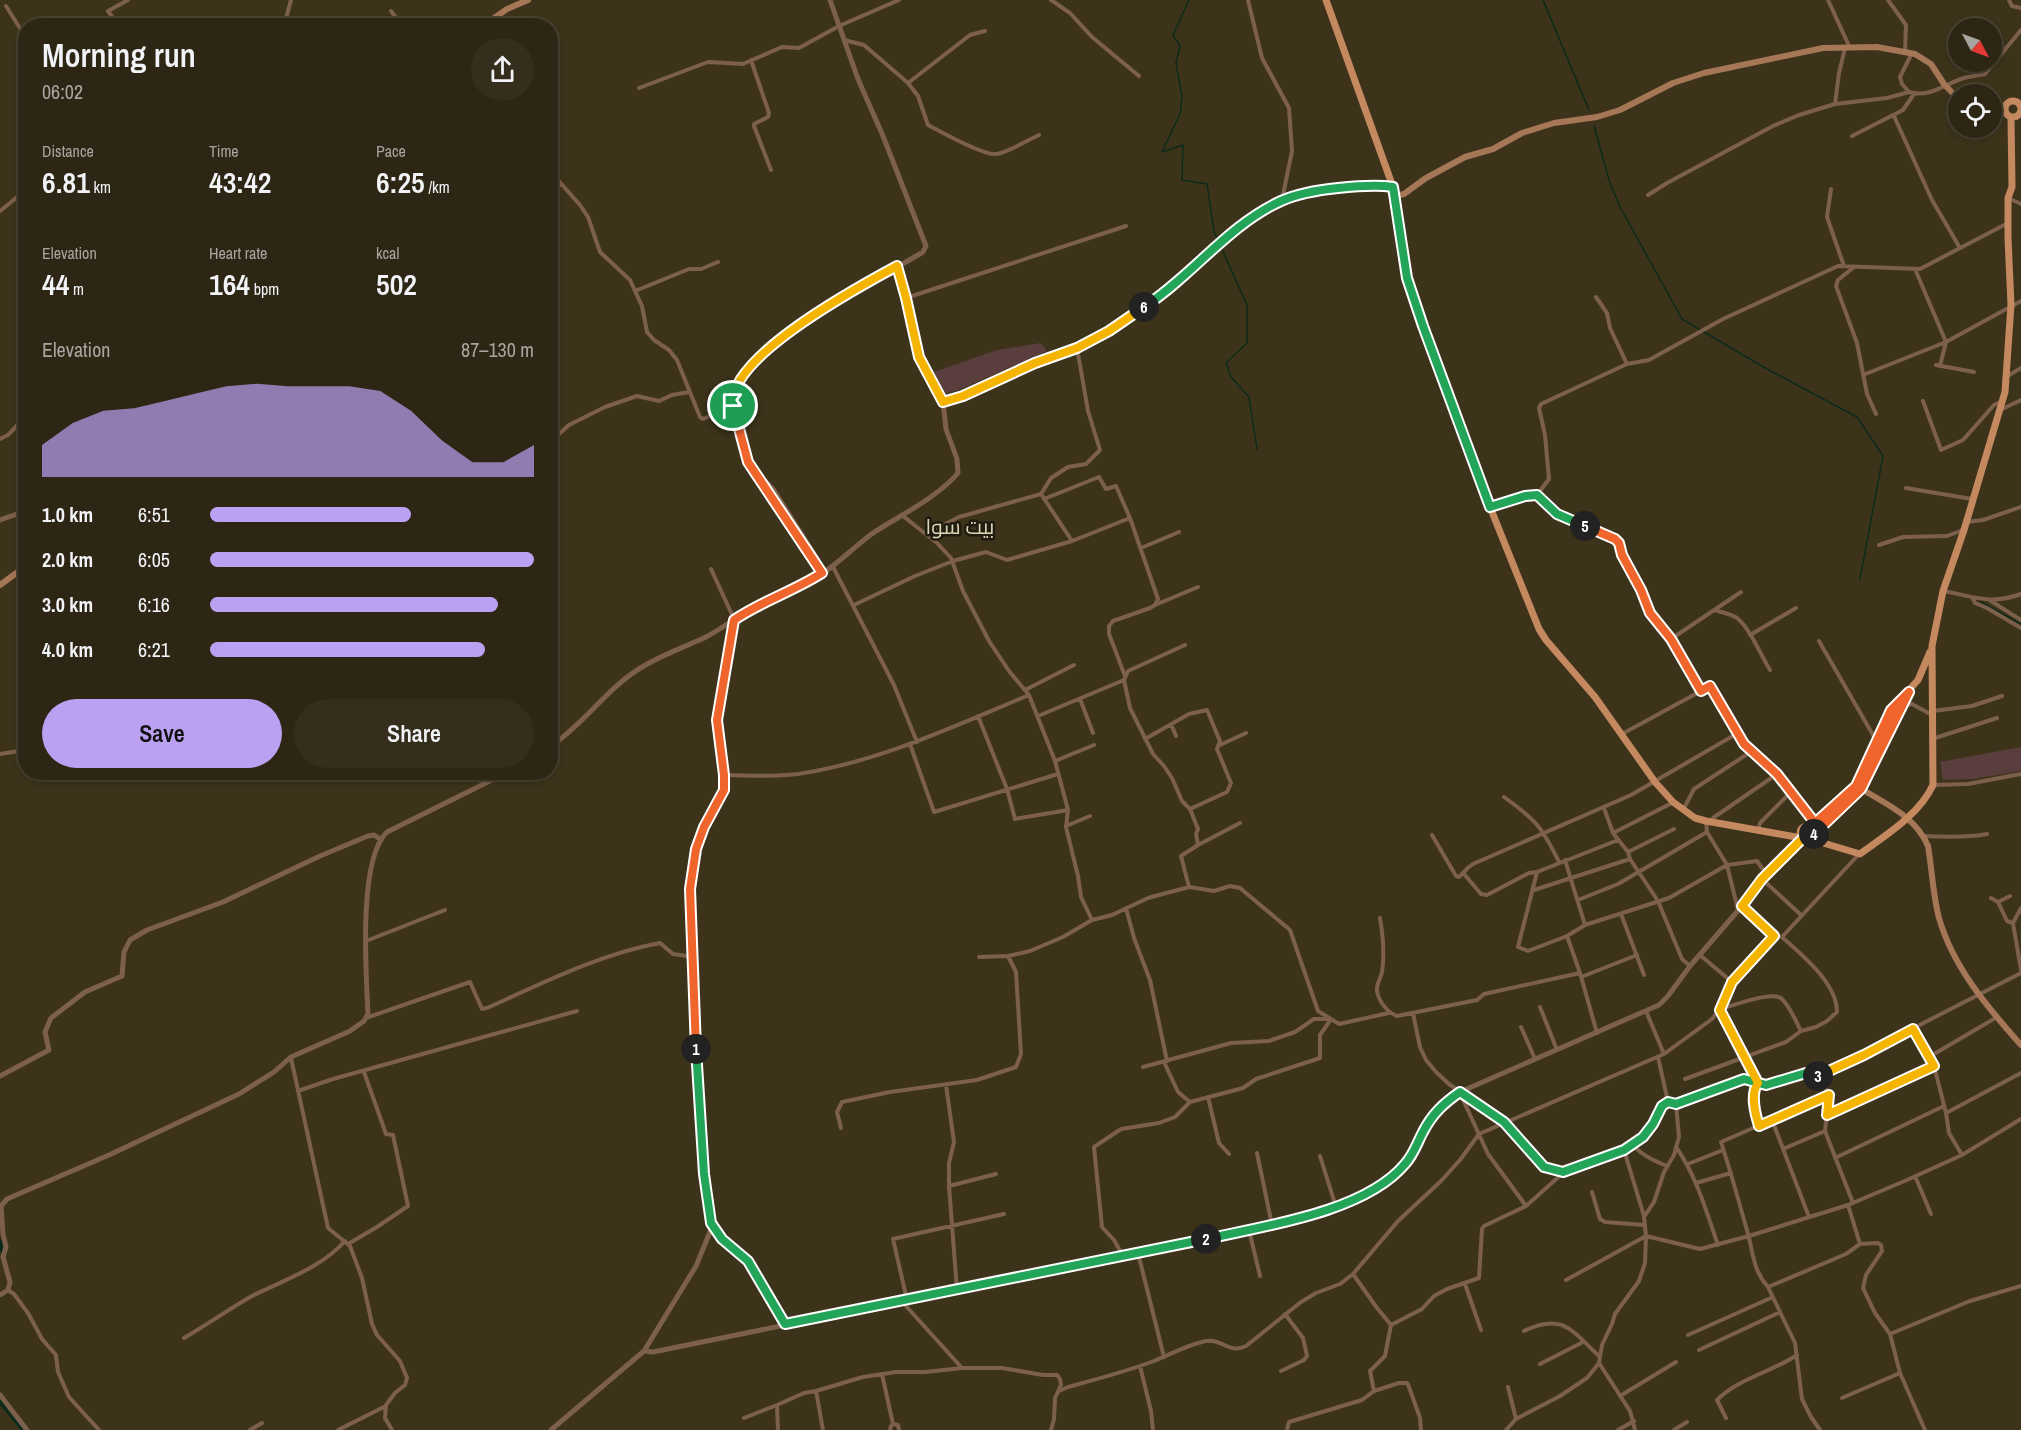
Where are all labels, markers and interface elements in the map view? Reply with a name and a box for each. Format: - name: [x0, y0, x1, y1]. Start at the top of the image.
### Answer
- north arrow: [1948, 18, 2002, 72]
- map controls: [1948, 18, 2002, 138]
- text: Morning run: [42, 33, 196, 77]
- button: share: [471, 38, 534, 101]
- text: 06:02: [42, 78, 83, 105]
- button: locate: [1948, 84, 2002, 138]
- text: Distance: [42, 140, 94, 162]
- text: Time: [209, 140, 239, 162]
- text: Pace: [376, 140, 406, 162]
- text: 6.81: [42, 162, 90, 202]
- text: 43:42: [209, 162, 271, 202]
- text: 6:25: [376, 162, 425, 202]
- text: km: [90, 176, 111, 198]
- text: /km: [425, 176, 450, 198]
- text: Elevation: [42, 242, 97, 264]
- text: Heart rate: [209, 242, 267, 264]
- text: kcal: [376, 242, 399, 264]
- text: 44: [42, 264, 69, 304]
- text: 164: [209, 264, 250, 304]
- text: 502: [376, 264, 417, 304]
- text: m: [69, 278, 84, 300]
- text: bpm: [250, 278, 279, 300]
- pin: 6: [1129, 292, 1159, 322]
- text: 6: [1140, 296, 1148, 318]
- text: Elevation: [42, 336, 110, 363]
- text: 87–130 m: [461, 336, 534, 363]
- pin: [707, 380, 758, 431]
- icon: arrive: [716, 389, 749, 422]
- text: 1.0 km: [42, 501, 93, 528]
- text: 6:51: [138, 501, 170, 528]
- pin: 5: [1570, 511, 1600, 541]
- district label: بيت سوا: [926, 512, 994, 541]
- text: 5: [1581, 515, 1589, 537]
- text: 2.0 km: [42, 546, 93, 573]
- text: 6:05: [138, 546, 170, 573]
- text: 3.0 km: [42, 591, 93, 618]
- text: 6:16: [138, 591, 170, 618]
- text: 4.0 km: [42, 636, 93, 663]
- text: 6:21: [138, 636, 170, 663]
- button: Save: [42, 699, 282, 768]
- button: Share: [294, 699, 534, 768]
- pin: 4: [1799, 819, 1829, 849]
- text: 4: [1810, 823, 1818, 845]
- pin: 1: [681, 1034, 711, 1064]
- text: 1: [692, 1038, 700, 1060]
- pin: 3: [1803, 1061, 1833, 1091]
- text: 3: [1814, 1065, 1822, 1087]
- pin: 2: [1191, 1224, 1221, 1254]
- text: 2: [1202, 1228, 1210, 1250]

